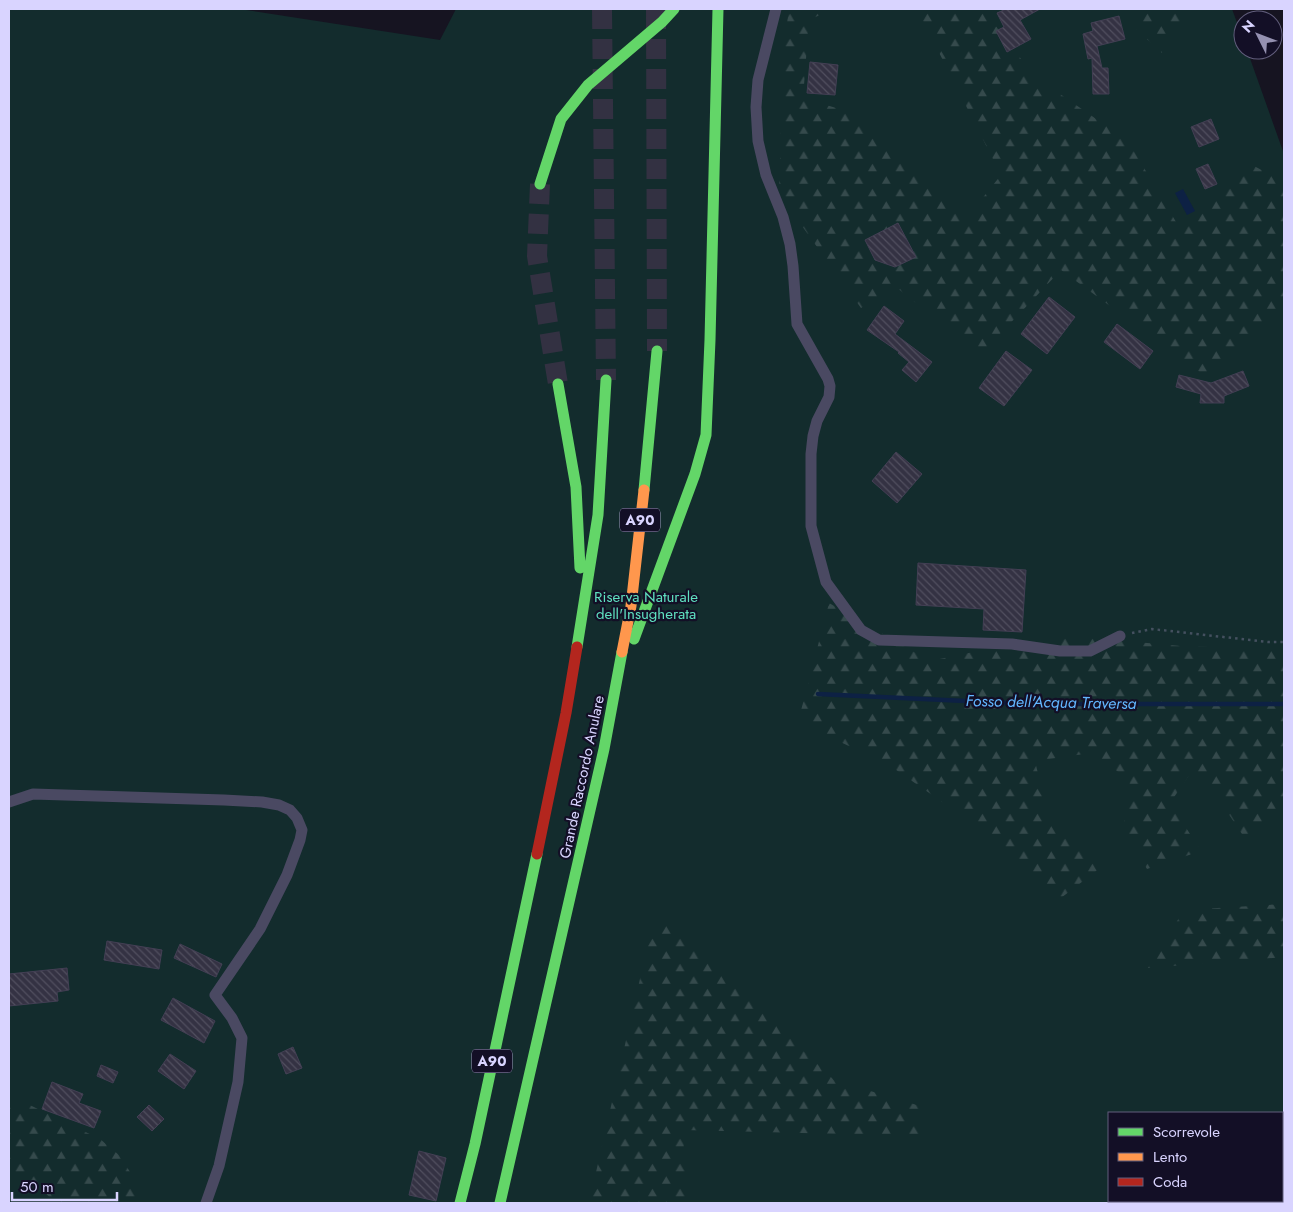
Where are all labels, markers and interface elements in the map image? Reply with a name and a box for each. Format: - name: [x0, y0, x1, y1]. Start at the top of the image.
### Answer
- north arrow: [1233, 10, 1283, 60]
- text: N: [1237, 15, 1259, 37]
- road number: A90: [620, 508, 660, 532]
- park label: Riserva Naturale dell'Insugherata: [594, 586, 698, 625]
- water label: Fosso dell'Acqua Traversa: [965, 689, 1137, 715]
- street label: Grande Raccordo Anulare: [554, 693, 610, 861]
- road number: A90: [472, 1050, 512, 1072]
- legend: [1108, 1112, 1283, 1202]
- text: Scorrevole: [1153, 1121, 1220, 1143]
- text: Lento: [1153, 1146, 1187, 1168]
- scale bar: [12, 1170, 118, 1202]
- text: Coda: [1153, 1171, 1187, 1193]
- text: 50 m: [20, 1176, 54, 1198]

